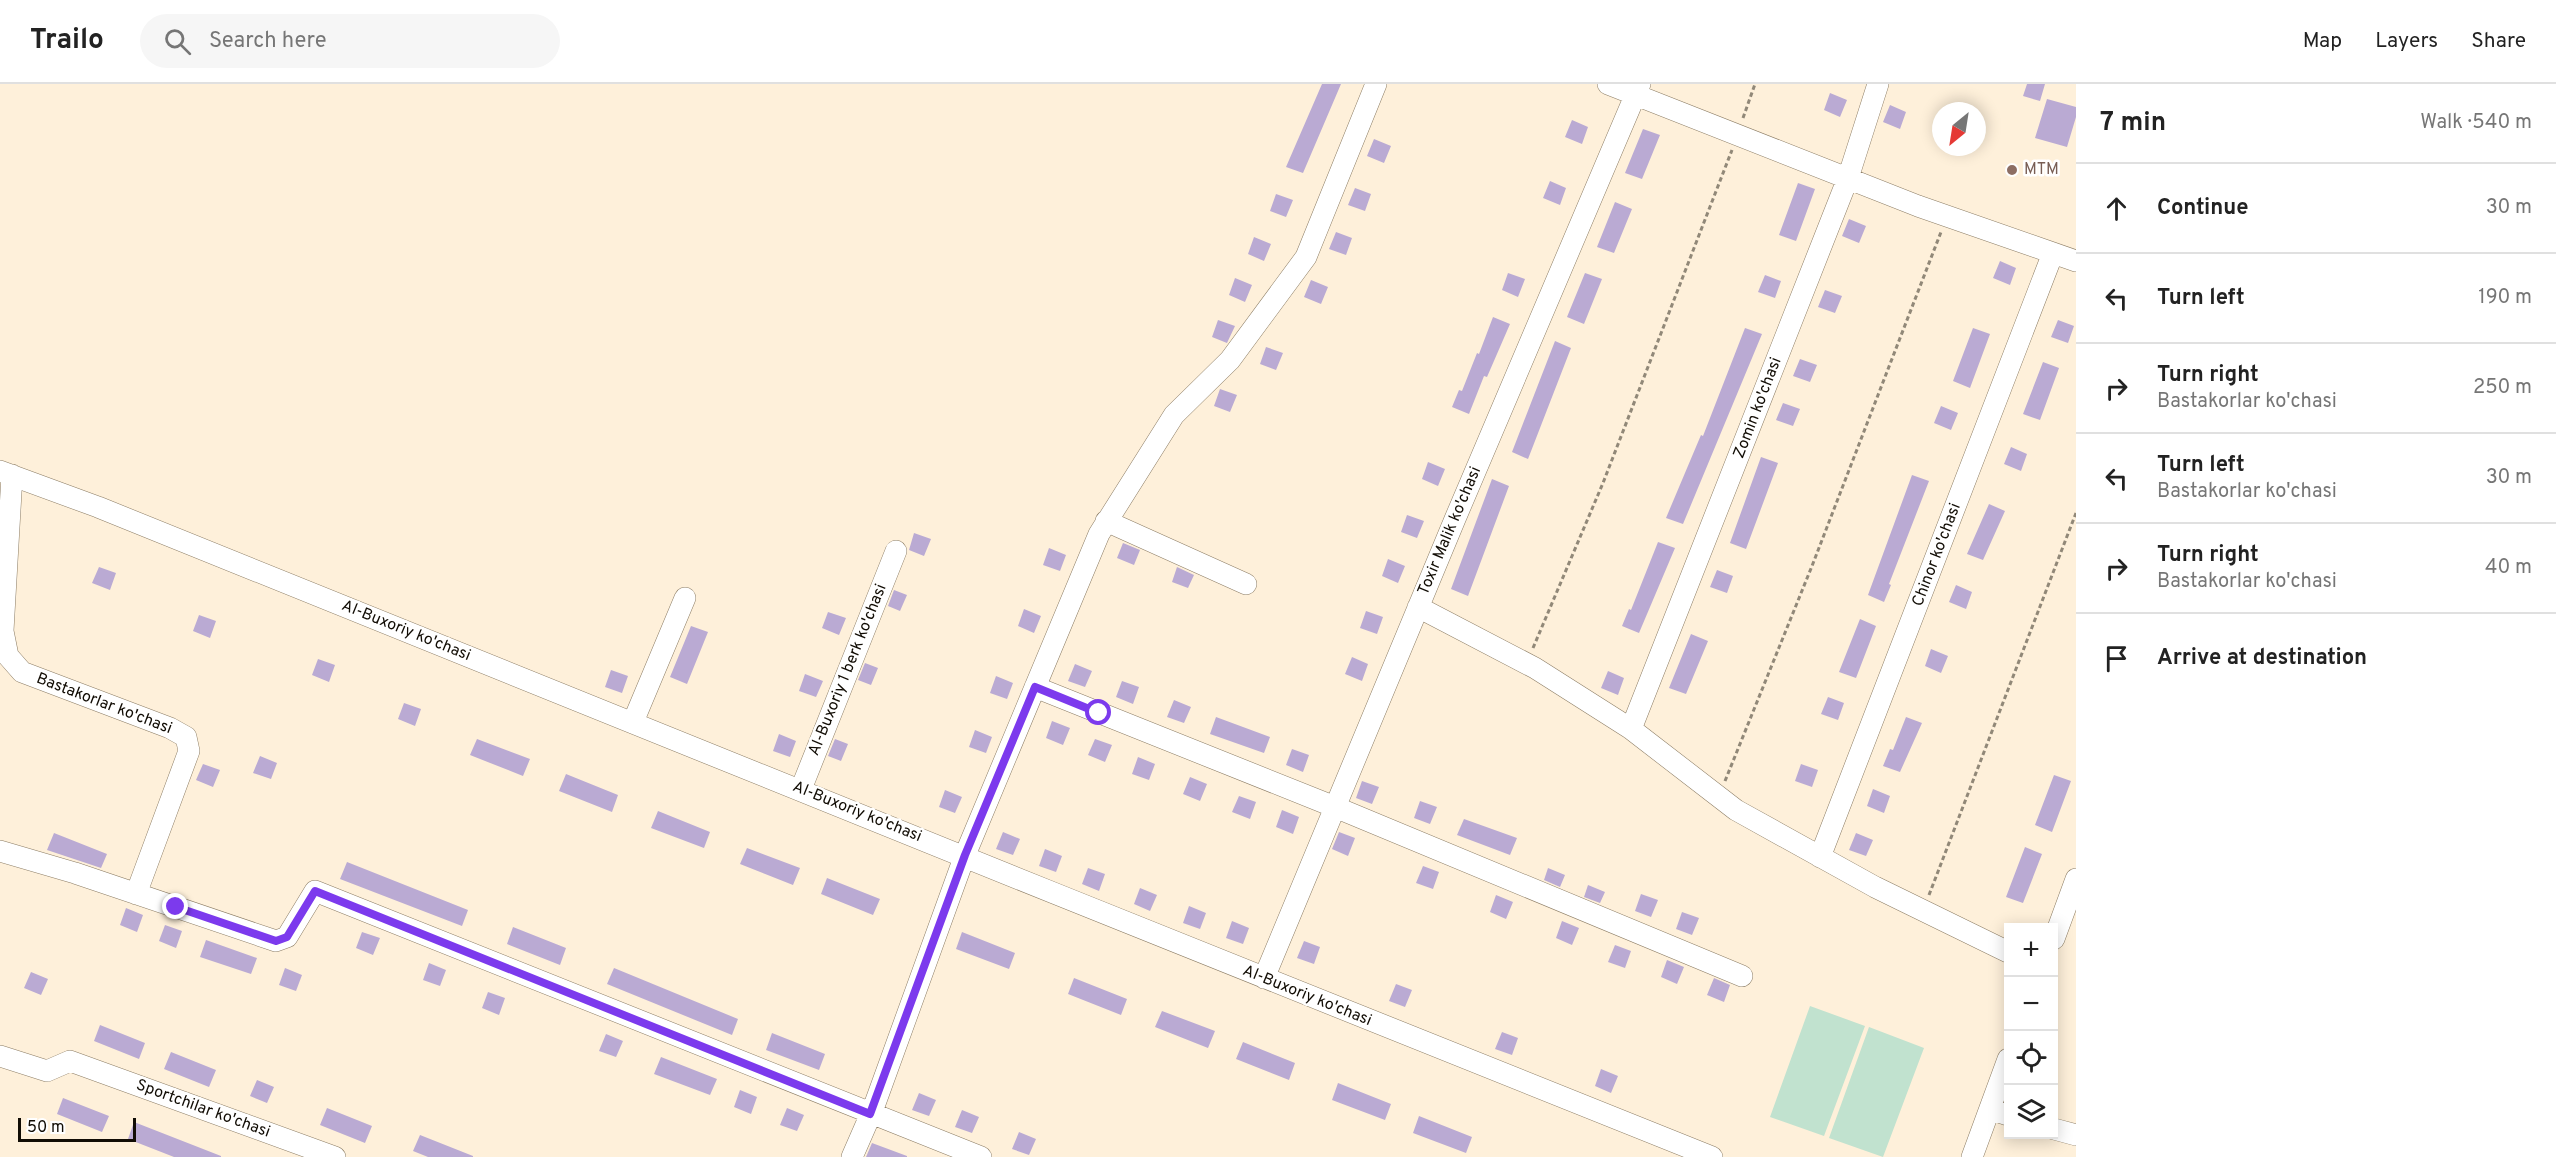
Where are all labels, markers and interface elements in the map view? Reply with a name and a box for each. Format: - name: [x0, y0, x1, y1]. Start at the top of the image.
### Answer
- search box: [140, 14, 560, 68]
- text: Trailo: [30, 23, 104, 59]
- icon: search: [161, 25, 194, 58]
- text: Search here: [209, 28, 326, 55]
- text: Map: [2303, 28, 2342, 55]
- text: Layers: [2375, 28, 2438, 55]
- text: Share: [2471, 28, 2526, 55]
- north arrow: [1932, 102, 1986, 156]
- text: 7 min: [2100, 107, 2166, 140]
- text: Walk · 540 m: [2420, 110, 2532, 136]
- place label: MTM: [2024, 160, 2059, 180]
- marker: MTM: [2005, 163, 2019, 177]
- icon: ahead: [2100, 192, 2133, 225]
- text: Continue: [2157, 195, 2248, 222]
- text: 30 m: [2486, 195, 2532, 221]
- icon: left: [2100, 282, 2133, 315]
- text: Turn left: [2157, 285, 2245, 312]
- text: 190 m: [2478, 285, 2532, 311]
- street label: Zomin ko'chasi: [1730, 355, 1786, 461]
- text: Turn right: [2157, 362, 2259, 389]
- icon: right: [2100, 372, 2133, 405]
- text: 250 m: [2473, 375, 2532, 401]
- text: Bastakorlar ko'chasi: [2157, 389, 2337, 415]
- text: Turn left: [2157, 452, 2245, 479]
- icon: left: [2100, 462, 2133, 495]
- street label: Toxir Malik ko'chasi: [1414, 464, 1486, 598]
- text: 30 m: [2486, 465, 2532, 491]
- text: Bastakorlar ko'chasi: [2157, 479, 2337, 505]
- street label: Chinor ko'chasi: [1908, 501, 1966, 609]
- text: Turn right: [2157, 542, 2259, 569]
- icon: right: [2100, 552, 2133, 585]
- text: 40 m: [2485, 555, 2532, 581]
- text: Bastakorlar ko'chasi: [2157, 569, 2337, 595]
- street label: Al-Buxoriy 1 berk ko'chasi: [804, 581, 892, 759]
- street label: Al-Buxoriy ko'chasi: [339, 596, 473, 666]
- icon: arrive: [2100, 642, 2133, 675]
- text: Arrive at destination: [2157, 645, 2367, 672]
- street label: Bastakorlar ko'chasi: [33, 669, 175, 739]
- route start: [1085, 699, 1111, 725]
- street label: Al-Buxoriy ko'chasi: [790, 777, 924, 847]
- route end: [162, 893, 188, 919]
- map controls: [2004, 923, 2058, 1139]
- button: +: [2004, 923, 2058, 977]
- street label: Al-Buxoriy ko'chasi: [1240, 961, 1374, 1031]
- button: −: [2004, 977, 2058, 1031]
- button: locate: [2004, 1031, 2058, 1085]
- street label: Sportchilar ko'chasi: [133, 1075, 273, 1143]
- button: layers: [2004, 1085, 2058, 1139]
- scale bar: [18, 1115, 136, 1142]
- text: 50 m: [27, 1118, 65, 1138]

